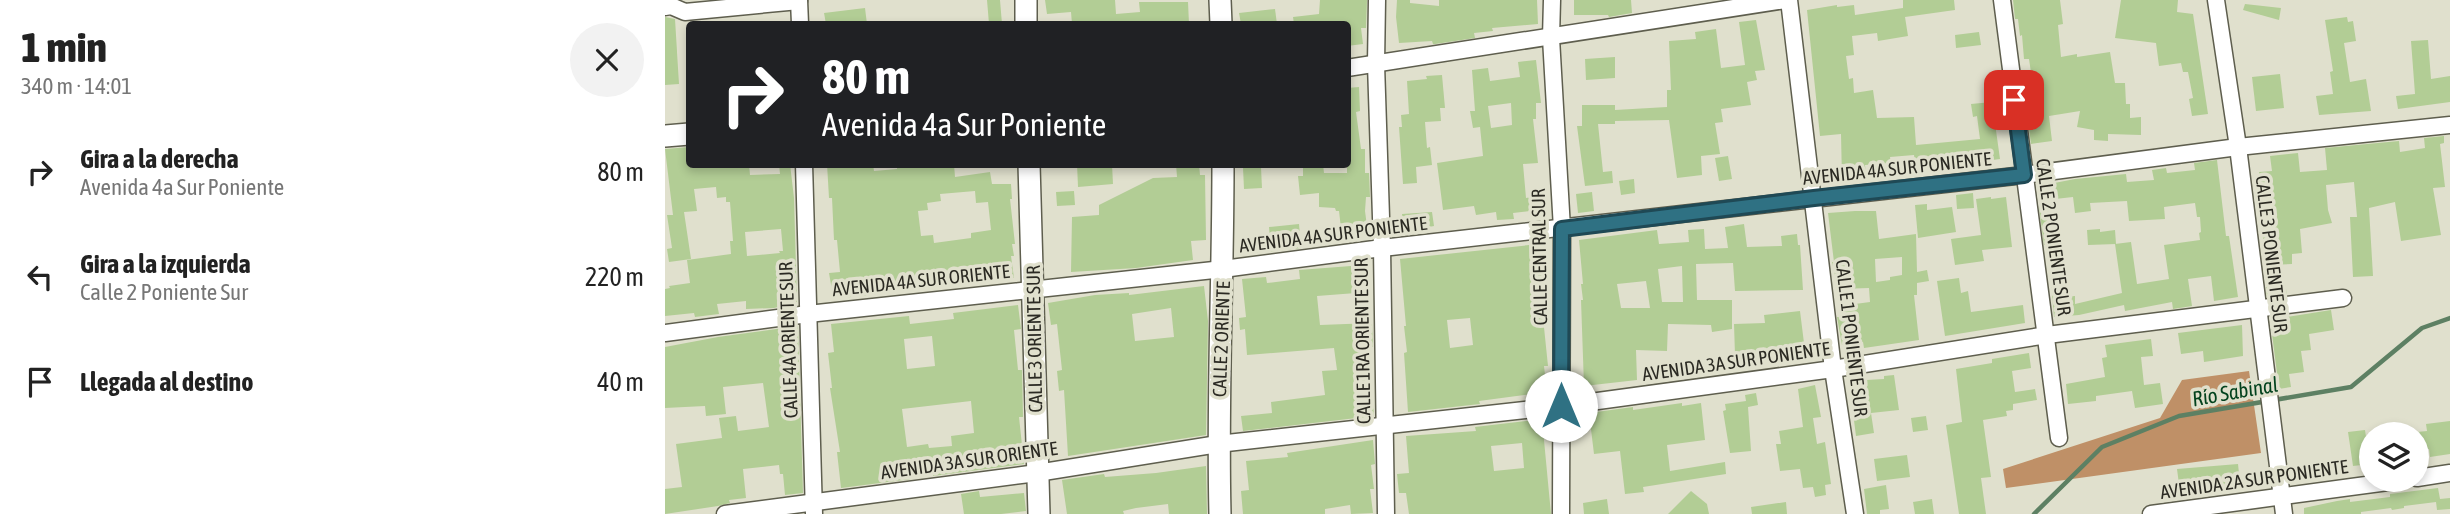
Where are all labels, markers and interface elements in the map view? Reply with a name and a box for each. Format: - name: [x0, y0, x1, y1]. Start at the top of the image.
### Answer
- text: 1 min: [21, 23, 107, 71]
- button: close: [570, 23, 644, 97]
- text: 80 m: [822, 48, 910, 104]
- icon: right: [707, 49, 798, 140]
- pin: [1984, 70, 2044, 130]
- text: 340 m · 14:01: [21, 73, 132, 99]
- icon: arrive: [1995, 81, 2033, 119]
- text: Avenida 4a Sur Poniente: [822, 106, 1106, 143]
- text: Gira a la derecha: [80, 144, 239, 174]
- street label: AVENIDA 4A SUR PONIENTE: [1802, 147, 1992, 189]
- icon: right: [21, 153, 59, 191]
- text: 80 m: [597, 157, 644, 187]
- street label: CALLE 2 PONIENTE SUR: [2032, 157, 2076, 317]
- text: Avenida 4a Sur Poniente: [80, 174, 284, 200]
- street label: CALLE 3 PONIENTE SUR: [2251, 174, 2293, 334]
- street label: CALLE CENTRAL SUR: [1527, 188, 1551, 326]
- street label: AVENIDA 4A SUR PONIENTE: [1238, 212, 1428, 256]
- text: Gira a la izquierda: [80, 249, 251, 279]
- street label: CALLE 1RA ORIENTE SUR: [1350, 257, 1374, 424]
- icon: left: [21, 258, 59, 296]
- street label: CALLE 1 PONIENTE SUR: [1831, 258, 1873, 418]
- street label: AVENIDA 4A SUR ORIENTE: [831, 260, 1011, 300]
- street label: CALLE 4A ORIENTE SUR: [774, 261, 802, 419]
- text: 220 m: [585, 262, 644, 292]
- street label: CALLE 3 ORIENTE SUR: [1022, 265, 1046, 413]
- text: Calle 2 Poniente Sur: [80, 279, 248, 305]
- street label: CALLE 2 ORIENTE: [1208, 281, 1234, 397]
- street label: AVENIDA 3A SUR PONIENTE: [1641, 337, 1831, 385]
- icon: arrive: [21, 363, 59, 401]
- text: Llegada al destino: [80, 367, 253, 397]
- text: 40 m: [597, 367, 644, 397]
- position arrow: [1524, 369, 1598, 443]
- water label: Río Sabinal: [2190, 372, 2280, 410]
- map controls: [2359, 422, 2429, 492]
- button: layers: [2359, 422, 2429, 492]
- street label: AVENIDA 3A SUR ORIENTE: [879, 437, 1059, 483]
- street label: AVENIDA 2A SUR PONIENTE: [2159, 455, 2349, 503]

